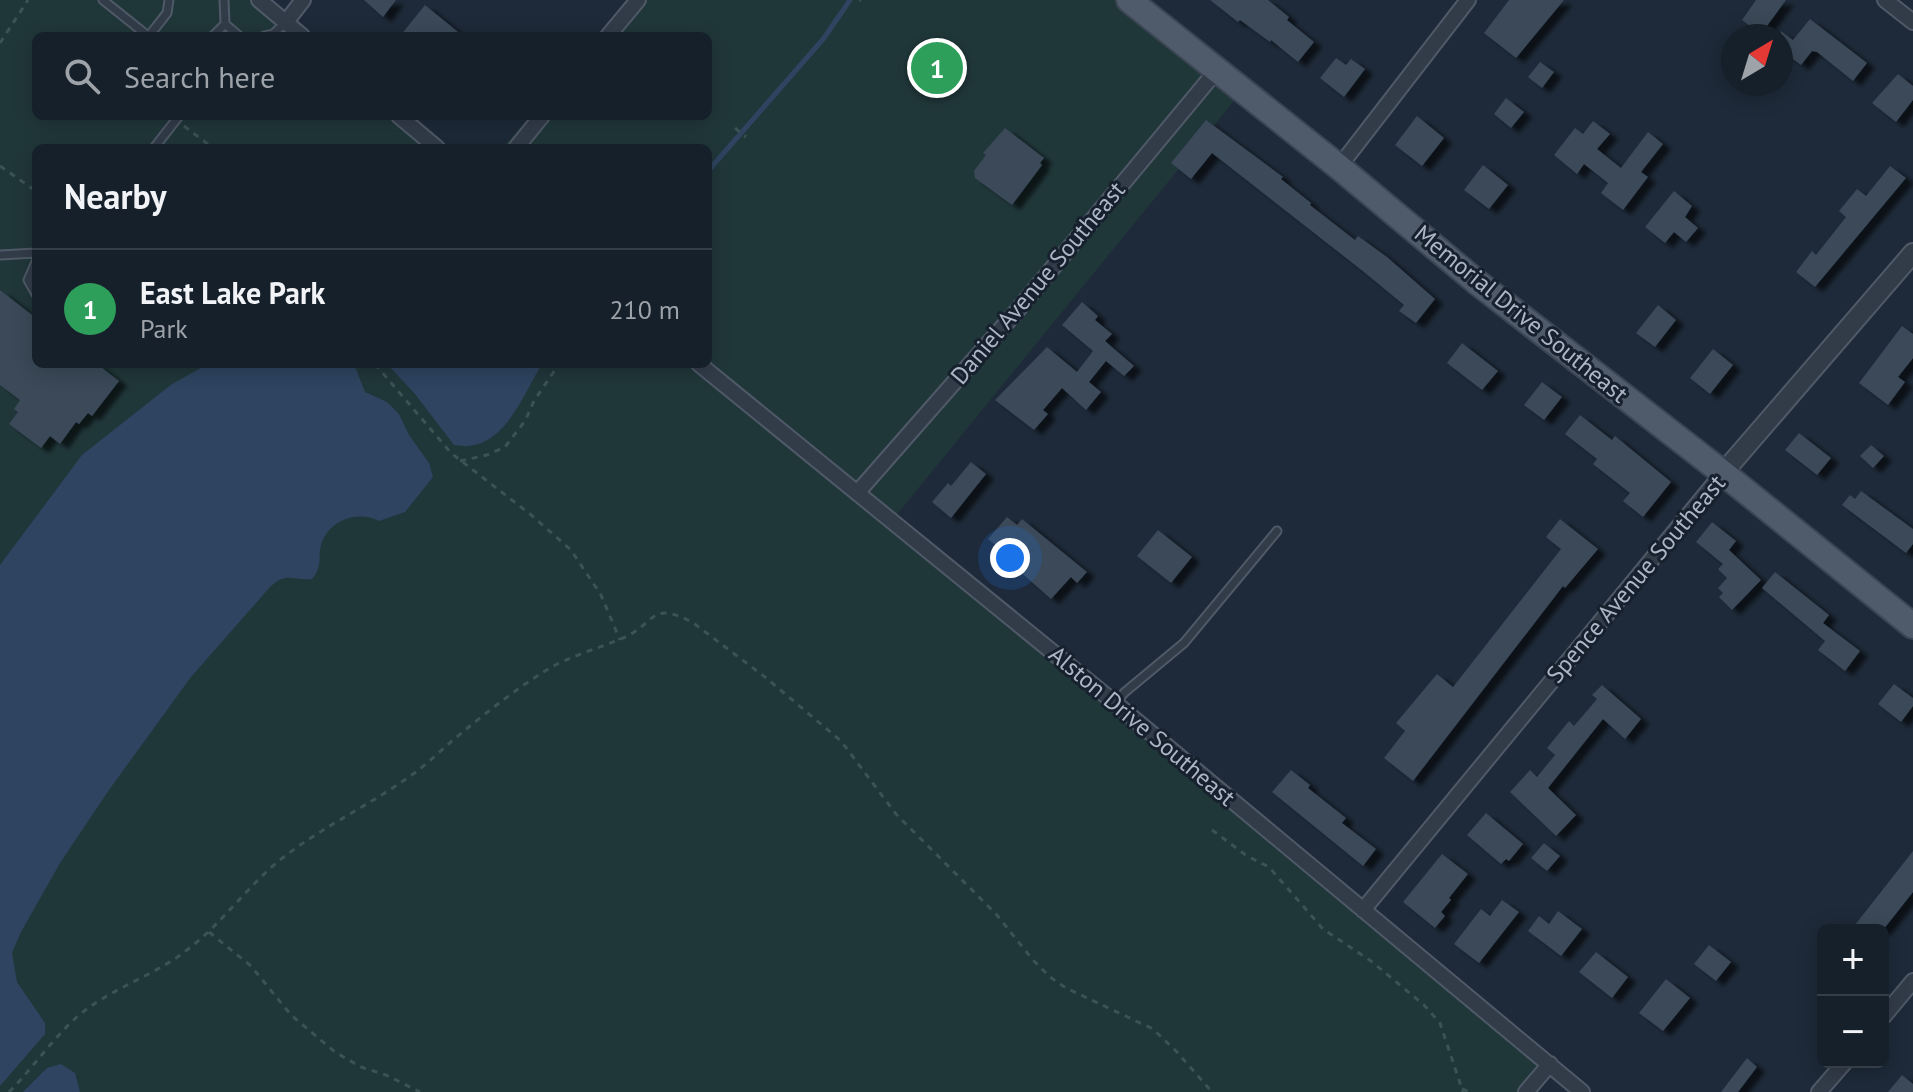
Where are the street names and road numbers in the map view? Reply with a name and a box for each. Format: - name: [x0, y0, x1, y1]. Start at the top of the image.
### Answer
- street label: Daniel Avenue Southeast: [944, 175, 1132, 391]
- street label: Memorial Drive Southeast: [1408, 218, 1634, 409]
- street label: Spence Avenue Southeast: [1539, 468, 1732, 689]
- street label: Alston Drive Southeast: [1043, 639, 1242, 813]

